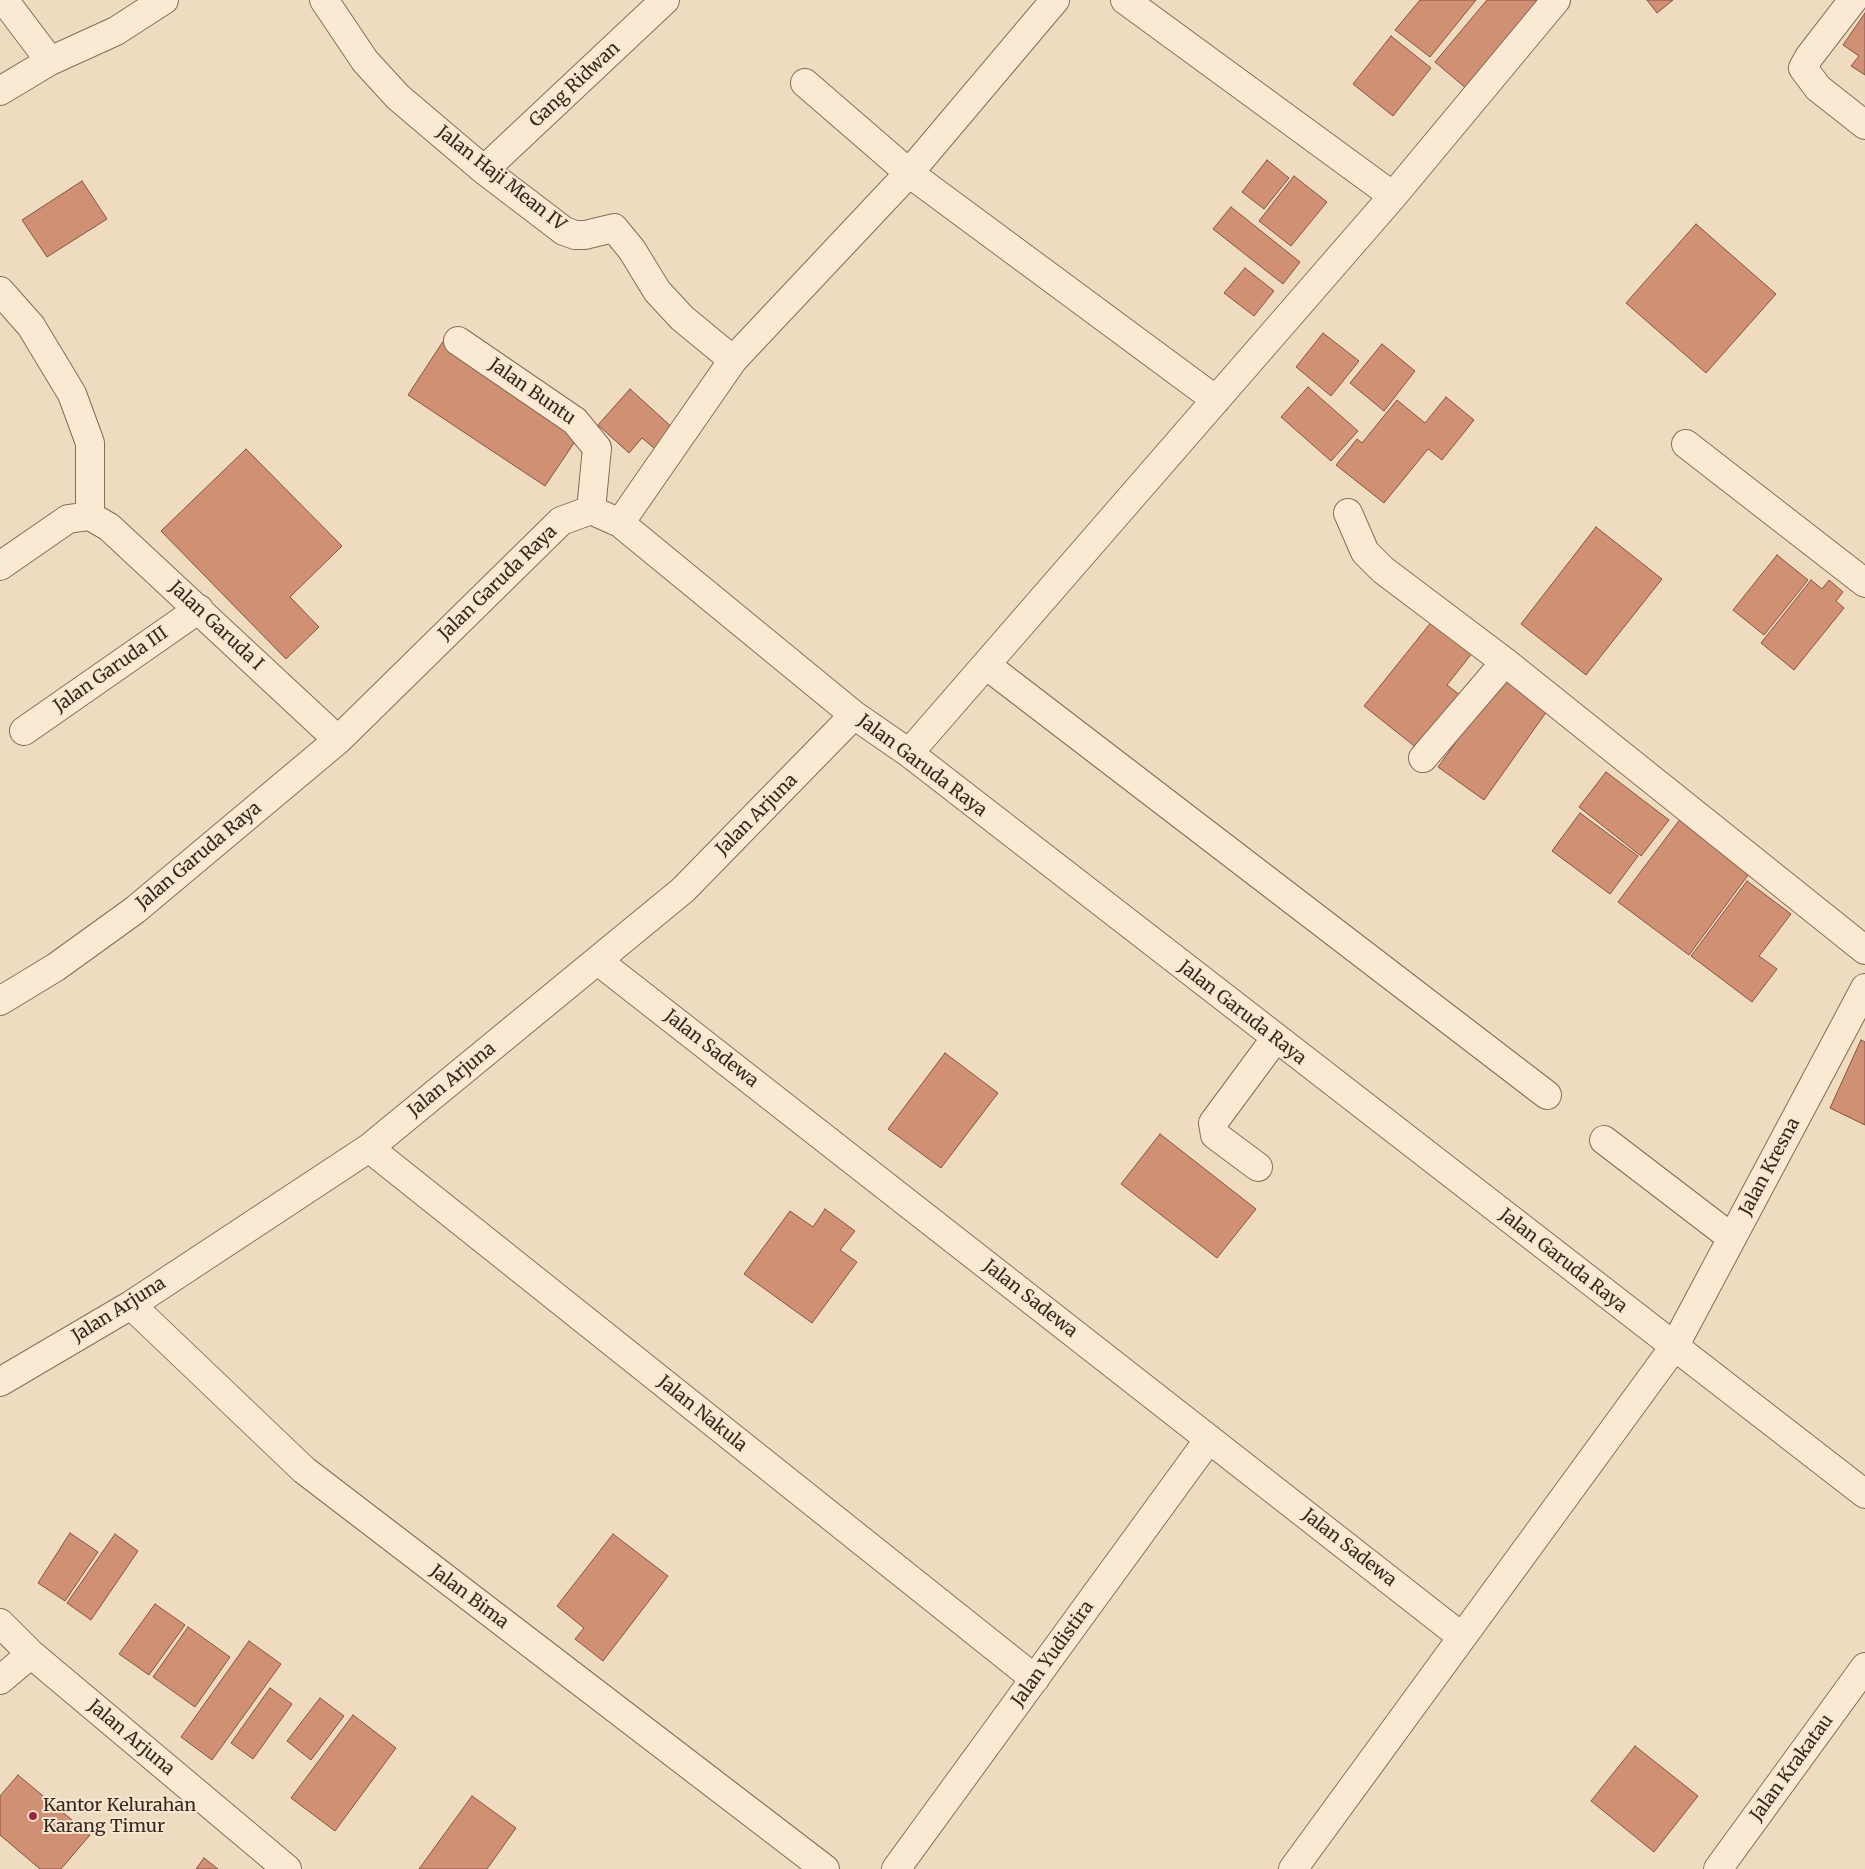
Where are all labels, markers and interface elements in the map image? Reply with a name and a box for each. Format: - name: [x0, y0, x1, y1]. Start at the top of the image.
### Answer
- street label: Gang Ridwan: [525, 38, 625, 132]
- street label: Jalan Haji Mean IV: [432, 122, 570, 236]
- street label: Jalan Buntu: [485, 354, 579, 430]
- street label: Jalan Garuda Raya: [434, 521, 562, 645]
- street label: Jalan Garuda I: [164, 577, 268, 675]
- street label: Jalan Garuda III: [50, 623, 172, 717]
- street label: Jalan Garuda Raya: [853, 710, 991, 822]
- street label: Jalan Arjuna: [712, 770, 802, 860]
- street label: Jalan Garuda Raya: [132, 798, 266, 914]
- street label: Jalan Garuda Raya: [1174, 956, 1310, 1070]
- street label: Jalan Sadewa: [660, 1006, 762, 1092]
- street label: Jalan Arjuna: [404, 1038, 500, 1122]
- street label: Jalan Kresna: [1735, 1114, 1805, 1220]
- street label: Jalan Garuda Raya: [1495, 1204, 1631, 1318]
- street label: Jalan Sadewa: [979, 1256, 1081, 1342]
- street label: Jalan Arjuna: [68, 1273, 170, 1347]
- street label: Jalan Nakula: [653, 1371, 751, 1457]
- street label: Jalan Sadewa: [1298, 1505, 1400, 1591]
- street label: Jalan Bima: [425, 1560, 513, 1634]
- street label: Jalan Yudistira: [1007, 1597, 1099, 1711]
- street label: Jalan Arjuna: [83, 1696, 179, 1780]
- street label: Jalan Krakatau: [1746, 1710, 1838, 1826]
- place label: Kantor Kelurahan Karang Timur: [43, 1795, 196, 1838]
- marker: Kantor Kelurahan Karang Timur: [27, 1810, 39, 1822]

